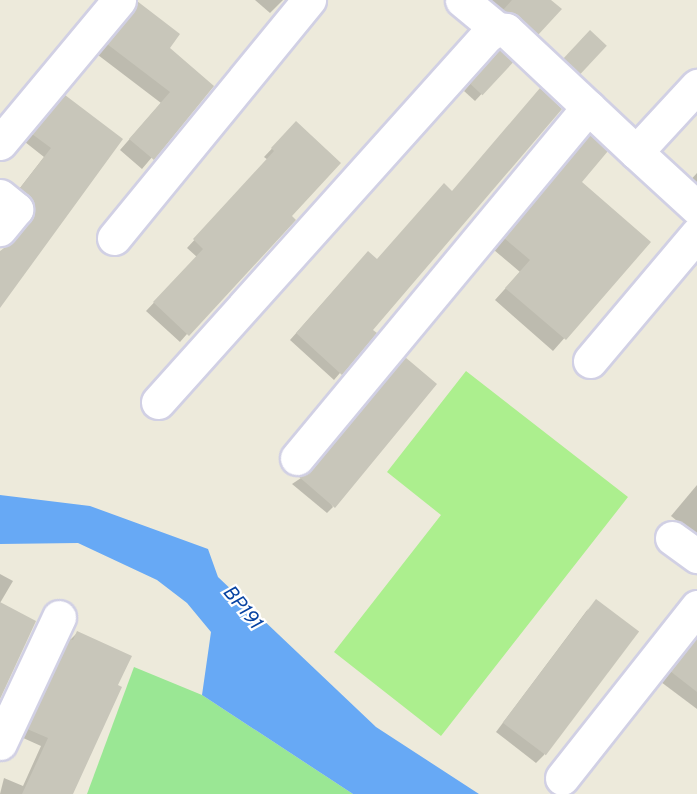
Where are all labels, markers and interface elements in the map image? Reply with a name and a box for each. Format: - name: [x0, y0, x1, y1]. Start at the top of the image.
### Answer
- water label: BP191: [216, 581, 266, 635]

